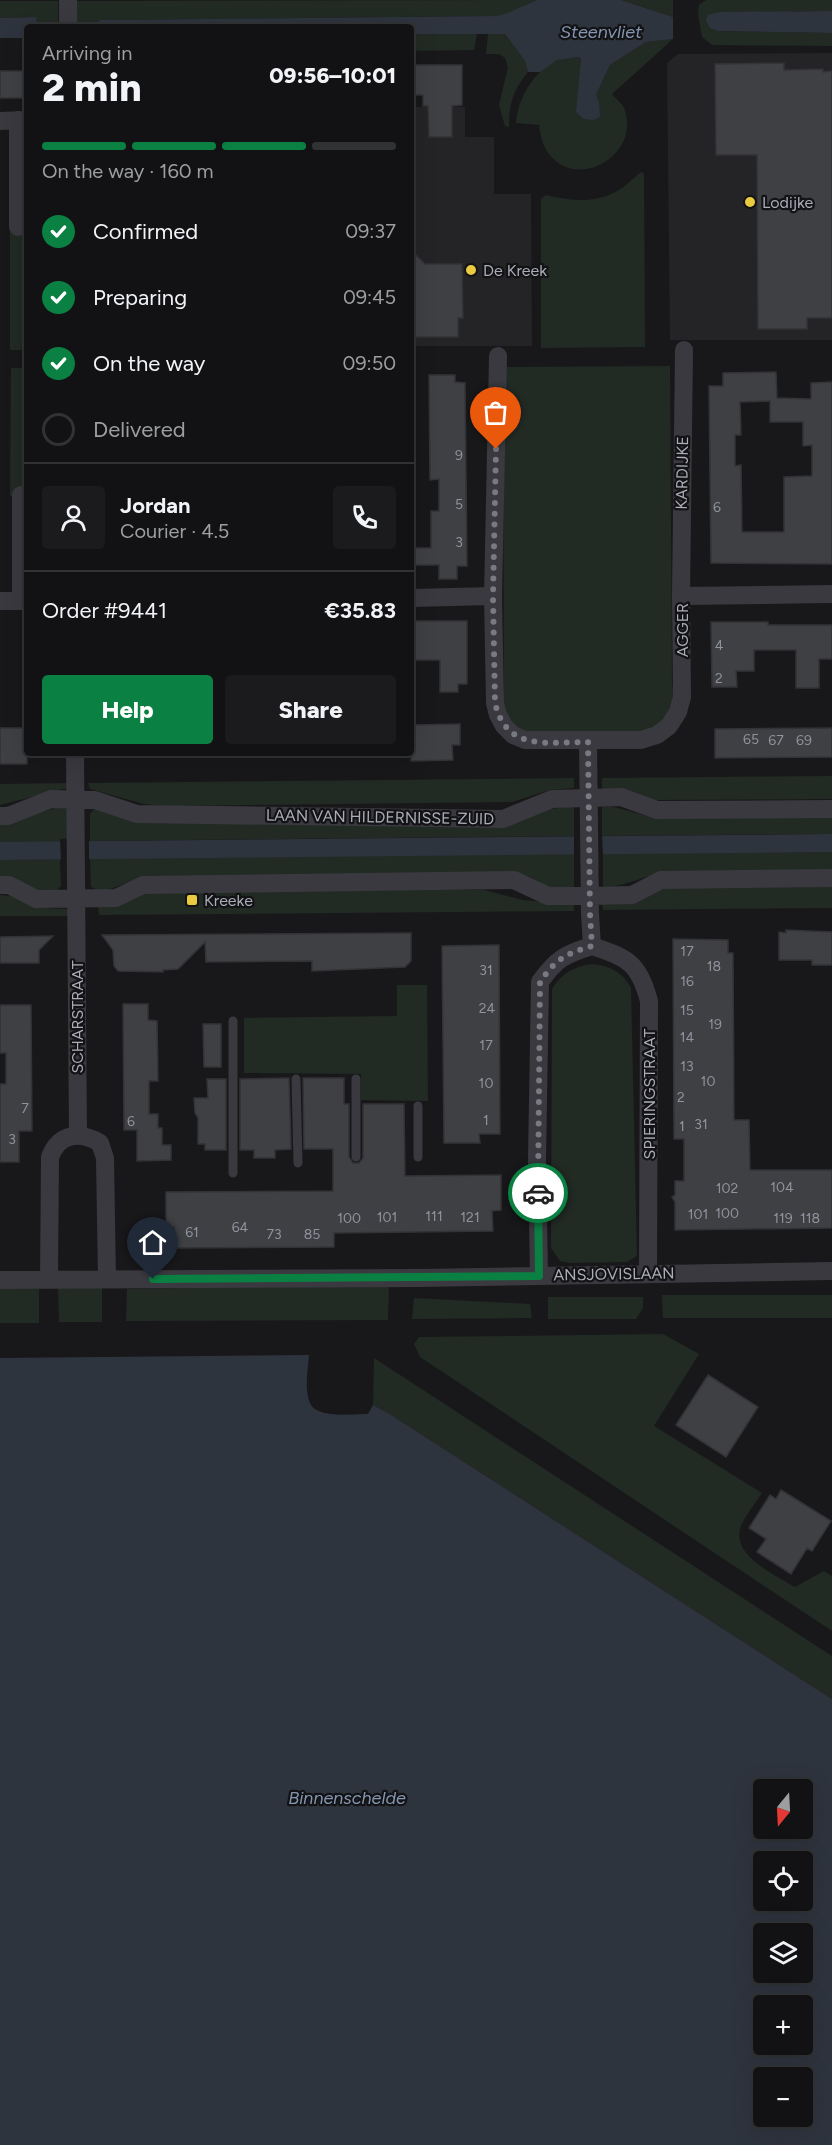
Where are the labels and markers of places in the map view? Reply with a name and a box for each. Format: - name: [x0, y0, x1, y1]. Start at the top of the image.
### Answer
- place label: Lodijke: [762, 193, 814, 212]
- marker: Lodijke: [743, 195, 757, 209]
- place label: De Kreek: [483, 261, 547, 280]
- marker: De Kreek: [464, 263, 478, 277]
- pin: [470, 387, 521, 449]
- place label: Kreeke: [204, 891, 253, 910]
- marker: Kreeke: [185, 893, 199, 907]
- pin: [127, 1217, 178, 1279]

